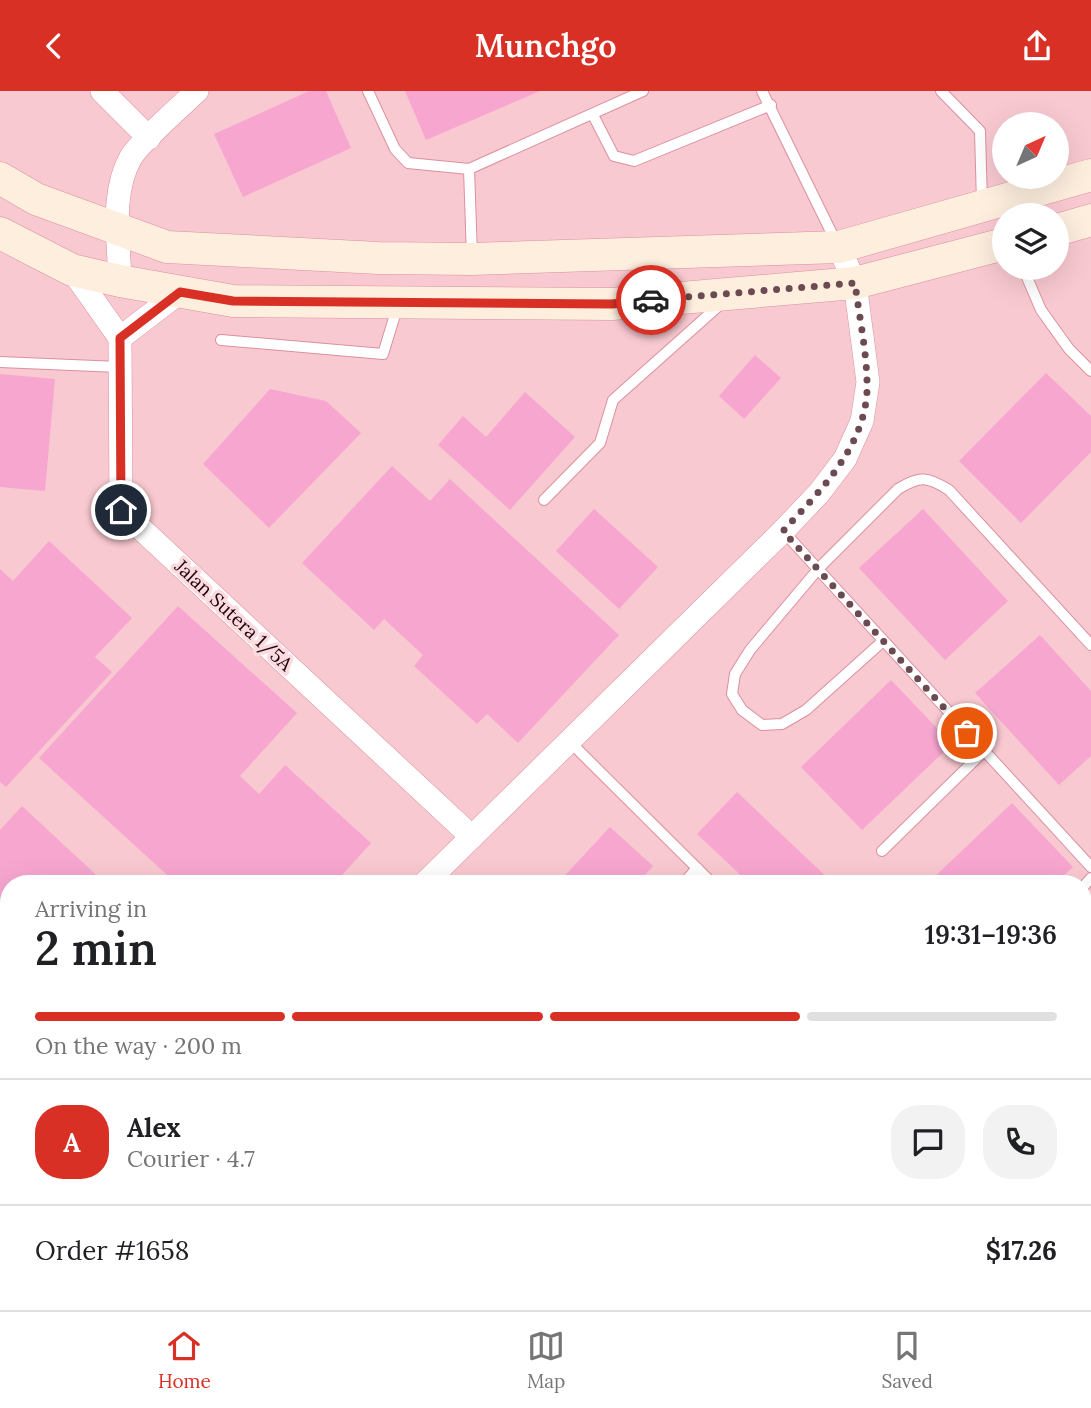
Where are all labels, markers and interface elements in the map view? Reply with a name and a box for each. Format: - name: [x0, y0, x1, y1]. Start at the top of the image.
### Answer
- text: Munchgo: [475, 25, 616, 66]
- icon: back: [35, 27, 73, 65]
- icon: share: [1018, 27, 1056, 65]
- north arrow: [992, 112, 1069, 189]
- map controls: [992, 112, 1069, 280]
- button: layers: [992, 203, 1069, 280]
- courier: [616, 265, 686, 335]
- icon: car: [632, 281, 670, 319]
- pin: [91, 480, 151, 540]
- icon: home: [102, 491, 140, 529]
- street label: Jalan Sutera 1/5A: [169, 554, 299, 677]
- pin: [937, 703, 997, 763]
- icon: bag: [948, 714, 986, 752]
- text: Arriving in: [35, 894, 147, 923]
- text: 19:31–19:36: [925, 918, 1057, 951]
- text: 2 min: [35, 919, 157, 978]
- text: On the way · 200 m: [35, 1031, 242, 1060]
- button: chat: [891, 1105, 965, 1179]
- button: phone: [983, 1105, 1057, 1179]
- text: Alex: [127, 1111, 181, 1144]
- text: A: [63, 1126, 81, 1159]
- text: Courier · 4.7: [127, 1144, 255, 1173]
- text: Order #1658: [35, 1234, 189, 1267]
- text: $17.26: [986, 1234, 1057, 1267]
- tab: Home: [158, 1327, 211, 1393]
- tab: Map: [527, 1327, 565, 1393]
- tab: Saved: [882, 1327, 933, 1393]

